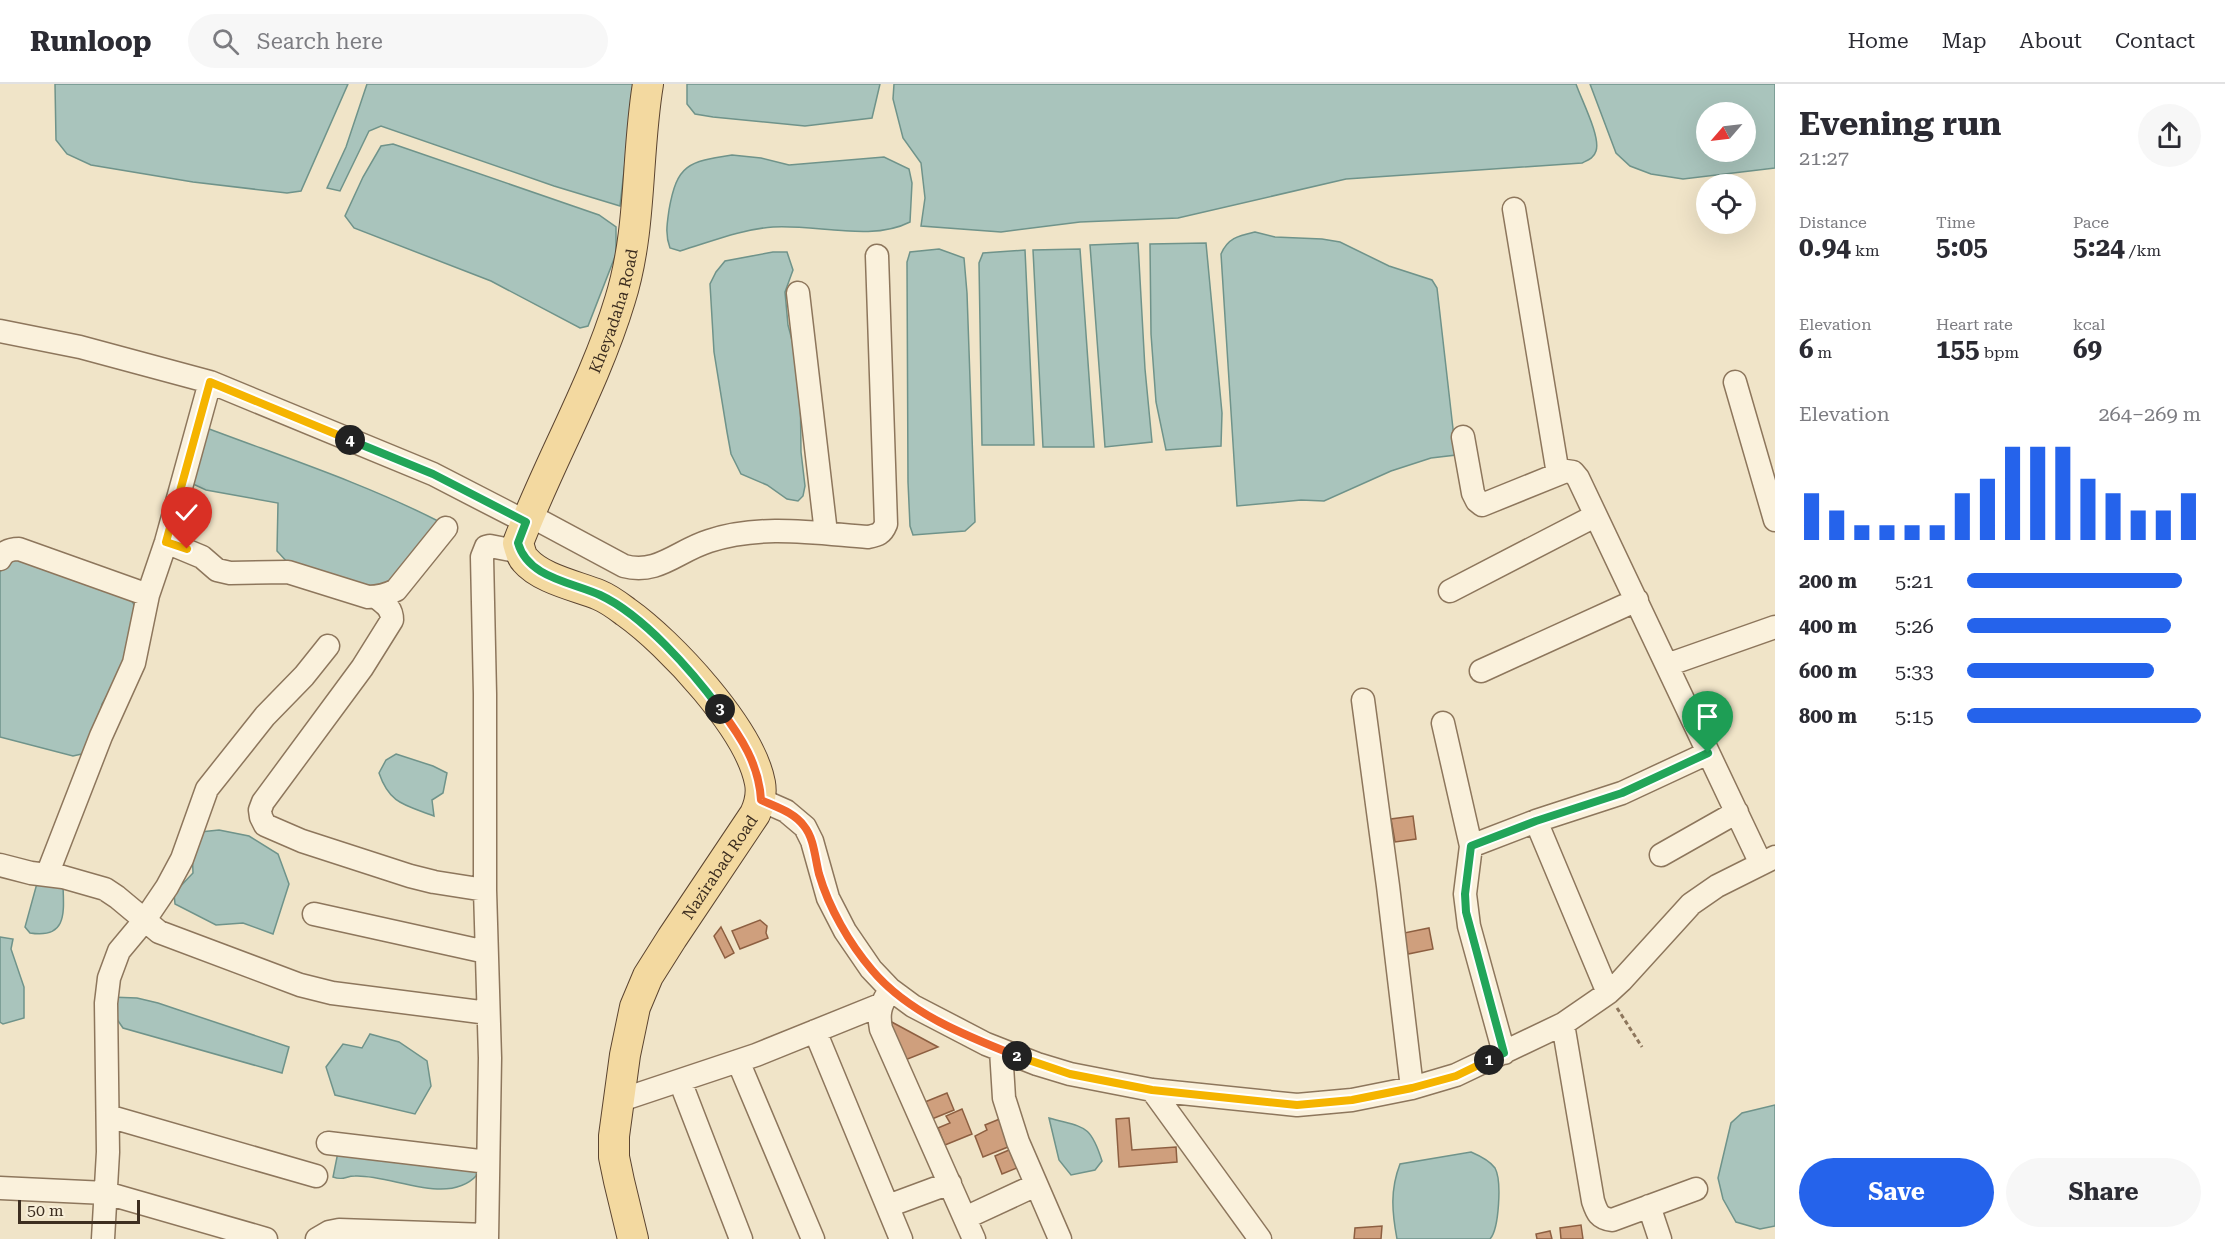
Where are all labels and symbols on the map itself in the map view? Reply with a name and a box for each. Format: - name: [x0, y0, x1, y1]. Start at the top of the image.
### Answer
- north arrow: [1696, 102, 1756, 162]
- street label: Kheyadaha Road: [585, 247, 641, 376]
- pin: 4: [335, 425, 365, 455]
- pin: [161, 487, 212, 549]
- pin: [1682, 691, 1733, 753]
- pin: 3: [705, 694, 735, 724]
- street label: Nazirabad Road: [678, 811, 761, 923]
- pin: 2: [1002, 1041, 1032, 1071]
- pin: 1: [1474, 1045, 1504, 1075]
- scale bar: [18, 1197, 140, 1224]

